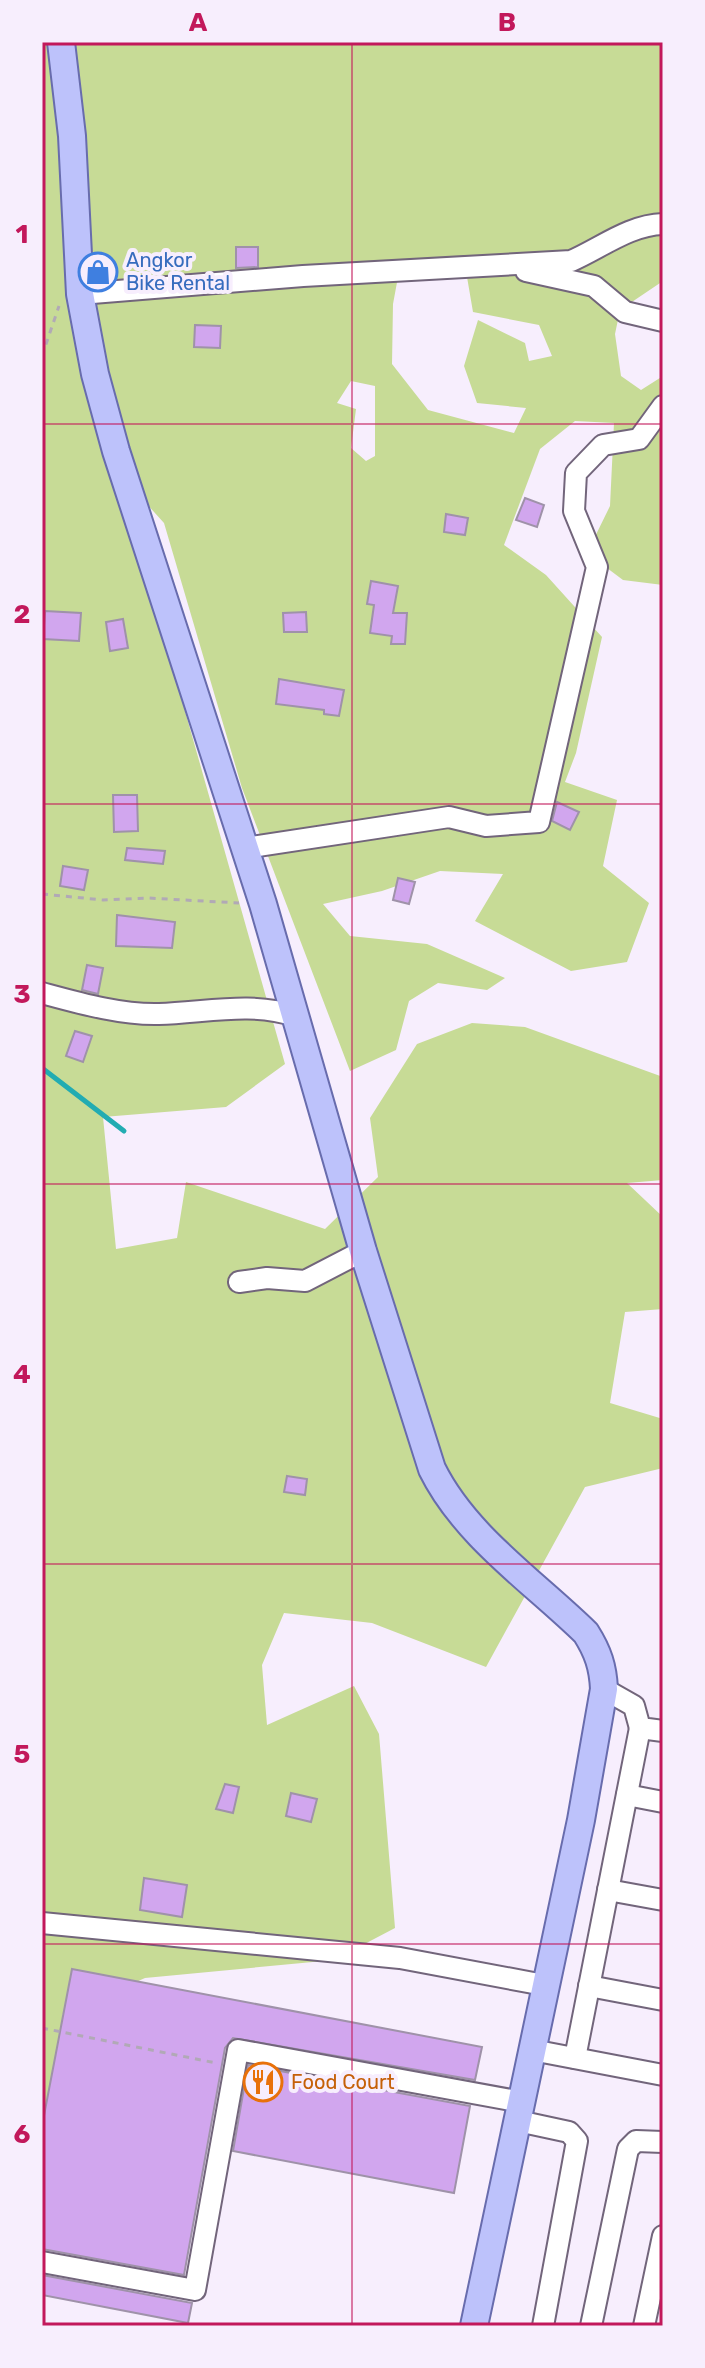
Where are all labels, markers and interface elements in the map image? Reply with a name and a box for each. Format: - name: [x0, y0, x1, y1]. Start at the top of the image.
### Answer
- text: A: [189, 7, 208, 38]
- text: B: [498, 7, 516, 38]
- text: 1: [16, 219, 28, 250]
- place label: Angkor Bike Rental: [126, 248, 230, 295]
- shop icon: Angkor Bike Rental: [77, 251, 119, 293]
- text: 2: [14, 599, 30, 630]
- text: 3: [13, 979, 31, 1010]
- text: 4: [13, 1359, 31, 1390]
- text: 5: [14, 1739, 30, 1770]
- restaurant icon: Food Court: [242, 2061, 284, 2103]
- place label: Food Court: [291, 2070, 395, 2094]
- text: 6: [14, 2119, 31, 2150]

